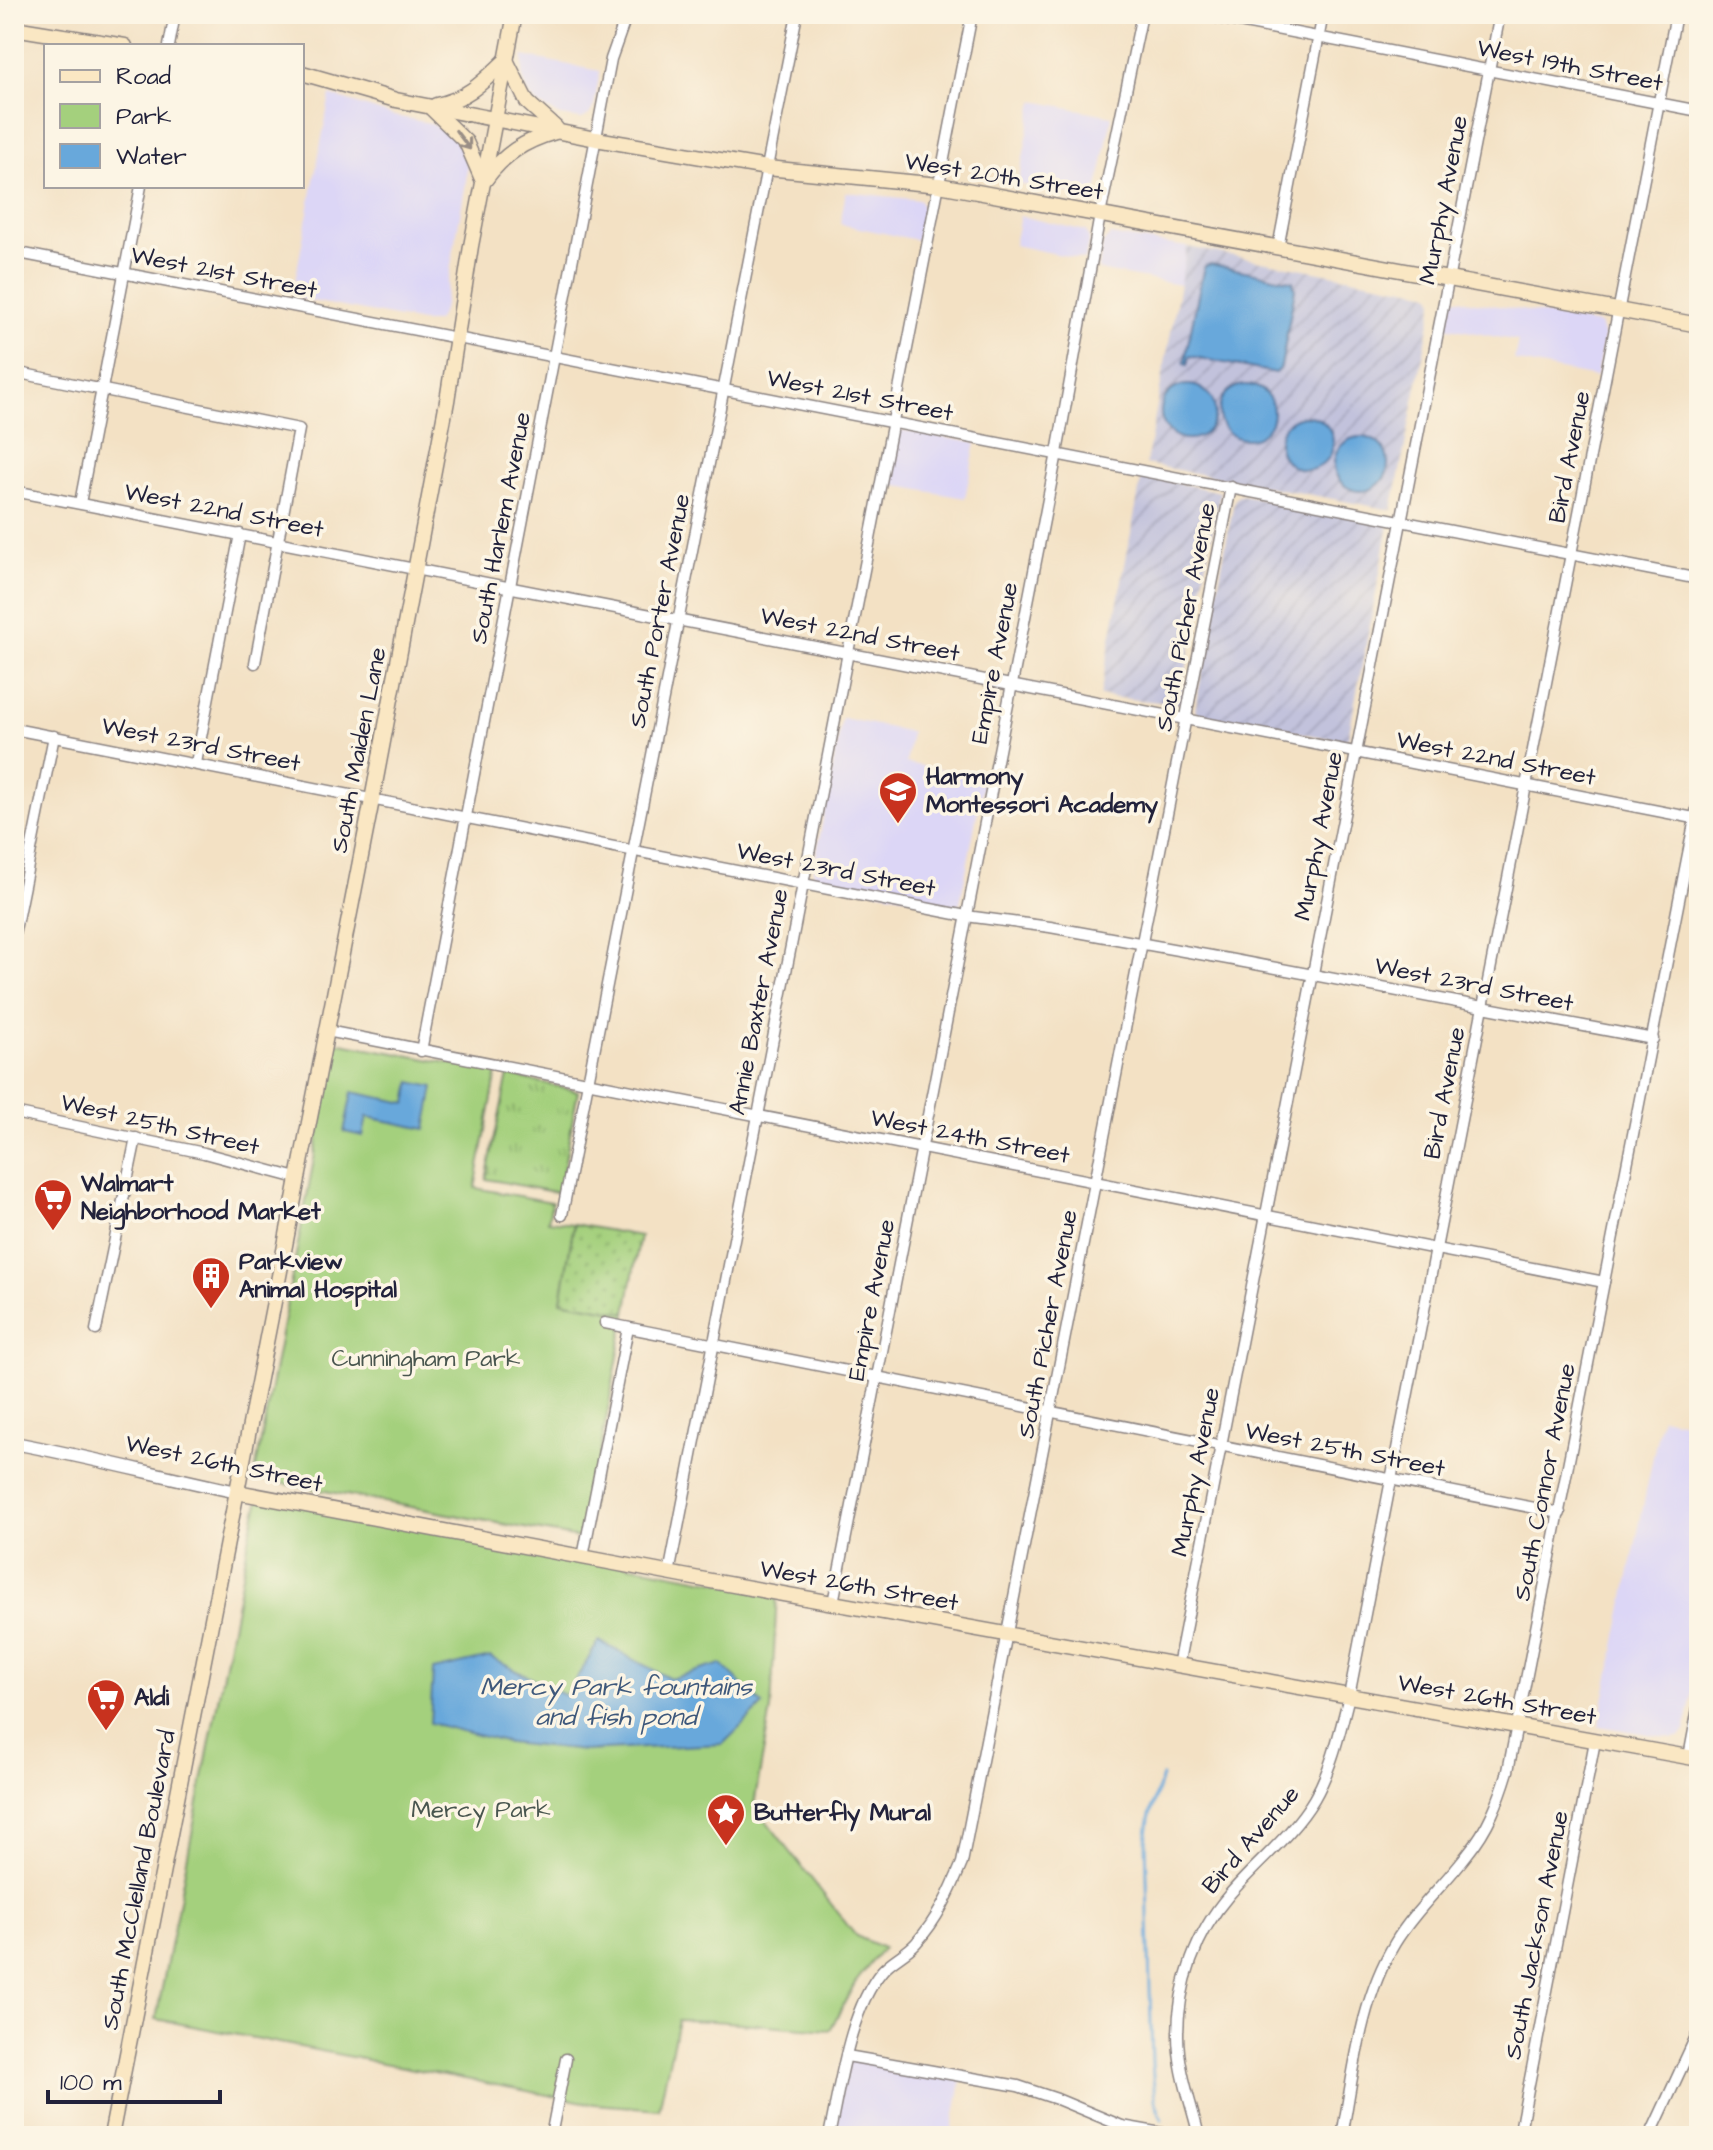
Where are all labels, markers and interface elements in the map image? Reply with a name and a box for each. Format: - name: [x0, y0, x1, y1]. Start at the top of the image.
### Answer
- street label: West 19th Street: [1474, 31, 1666, 101]
- legend: [44, 44, 304, 188]
- text: Road: [116, 60, 171, 94]
- text: Park: [116, 100, 172, 134]
- street label: Murphy Avenue: [1411, 113, 1478, 288]
- one-way arrow: [454, 129, 471, 150]
- text: Water: [116, 140, 187, 174]
- street label: West 20th Street: [902, 144, 1106, 210]
- street label: West 21st Street: [128, 238, 320, 308]
- street label: West 21st Street: [764, 361, 956, 431]
- street label: Bird Avenue: [1541, 388, 1599, 526]
- street label: South Harlem Avenue: [462, 409, 540, 647]
- street label: West 22nd Street: [121, 475, 327, 547]
- street label: South Porter Avenue: [621, 491, 699, 731]
- street label: South Picher Avenue: [1147, 500, 1225, 734]
- street label: Empire Avenue: [963, 579, 1027, 747]
- street label: West 22nd Street: [757, 599, 963, 671]
- street label: South Maiden Lane: [322, 644, 396, 856]
- street label: West 23rd Street: [99, 709, 304, 781]
- street label: West 22nd Street: [1393, 723, 1599, 795]
- street label: Murphy Avenue: [1286, 749, 1353, 924]
- place label: Harmony Montessori Academy: [926, 760, 1159, 824]
- school or university icon: Harmony Montessori Academy: [877, 770, 919, 825]
- street label: West 23rd Street: [734, 834, 939, 906]
- street label: Annie Baxter Avenue: [720, 886, 798, 1118]
- street label: West 23rd Street: [1372, 949, 1577, 1021]
- street label: Bird Avenue: [1416, 1024, 1474, 1162]
- street label: West 25th Street: [57, 1086, 263, 1164]
- street label: West 24th Street: [868, 1101, 1073, 1173]
- place label: Walmart Neighborhood Market: [80, 1167, 321, 1230]
- supermarket icon: Walmart Neighborhood Market: [32, 1177, 74, 1232]
- street label: South Picher Avenue: [1009, 1207, 1087, 1441]
- street label: Empire Avenue: [840, 1216, 904, 1384]
- place label: Parkview Animal Hospital: [239, 1245, 397, 1307]
- building icon: Parkview Animal Hospital: [190, 1255, 232, 1310]
- park label: Cunningham Park: [331, 1342, 521, 1377]
- street label: South Connor Avenue: [1505, 1360, 1585, 1604]
- street label: Murphy Avenue: [1163, 1385, 1230, 1560]
- street label: West 25th Street: [1242, 1414, 1448, 1486]
- street label: West 26th Street: [122, 1426, 326, 1502]
- street label: West 26th Street: [757, 1552, 961, 1620]
- street label: West 26th Street: [1395, 1666, 1599, 1734]
- water label: Mercy Park fountains and fish pond: [480, 1669, 754, 1735]
- supermarket icon: Aldi: [85, 1677, 127, 1732]
- place label: Aldi: [134, 1681, 169, 1715]
- street label: South McClelland Boulevard: [93, 1727, 185, 2033]
- street label: Bird Avenue: [1194, 1778, 1308, 1902]
- place icon: Butterfly Mural: [705, 1792, 747, 1847]
- park label: Mercy Park: [411, 1793, 551, 1828]
- place label: Butterfly Mural: [754, 1796, 931, 1832]
- street label: South Jackson Avenue: [1496, 1808, 1578, 2062]
- scale bar: [48, 2054, 220, 2104]
- text: 100 m: [60, 2066, 122, 2100]

